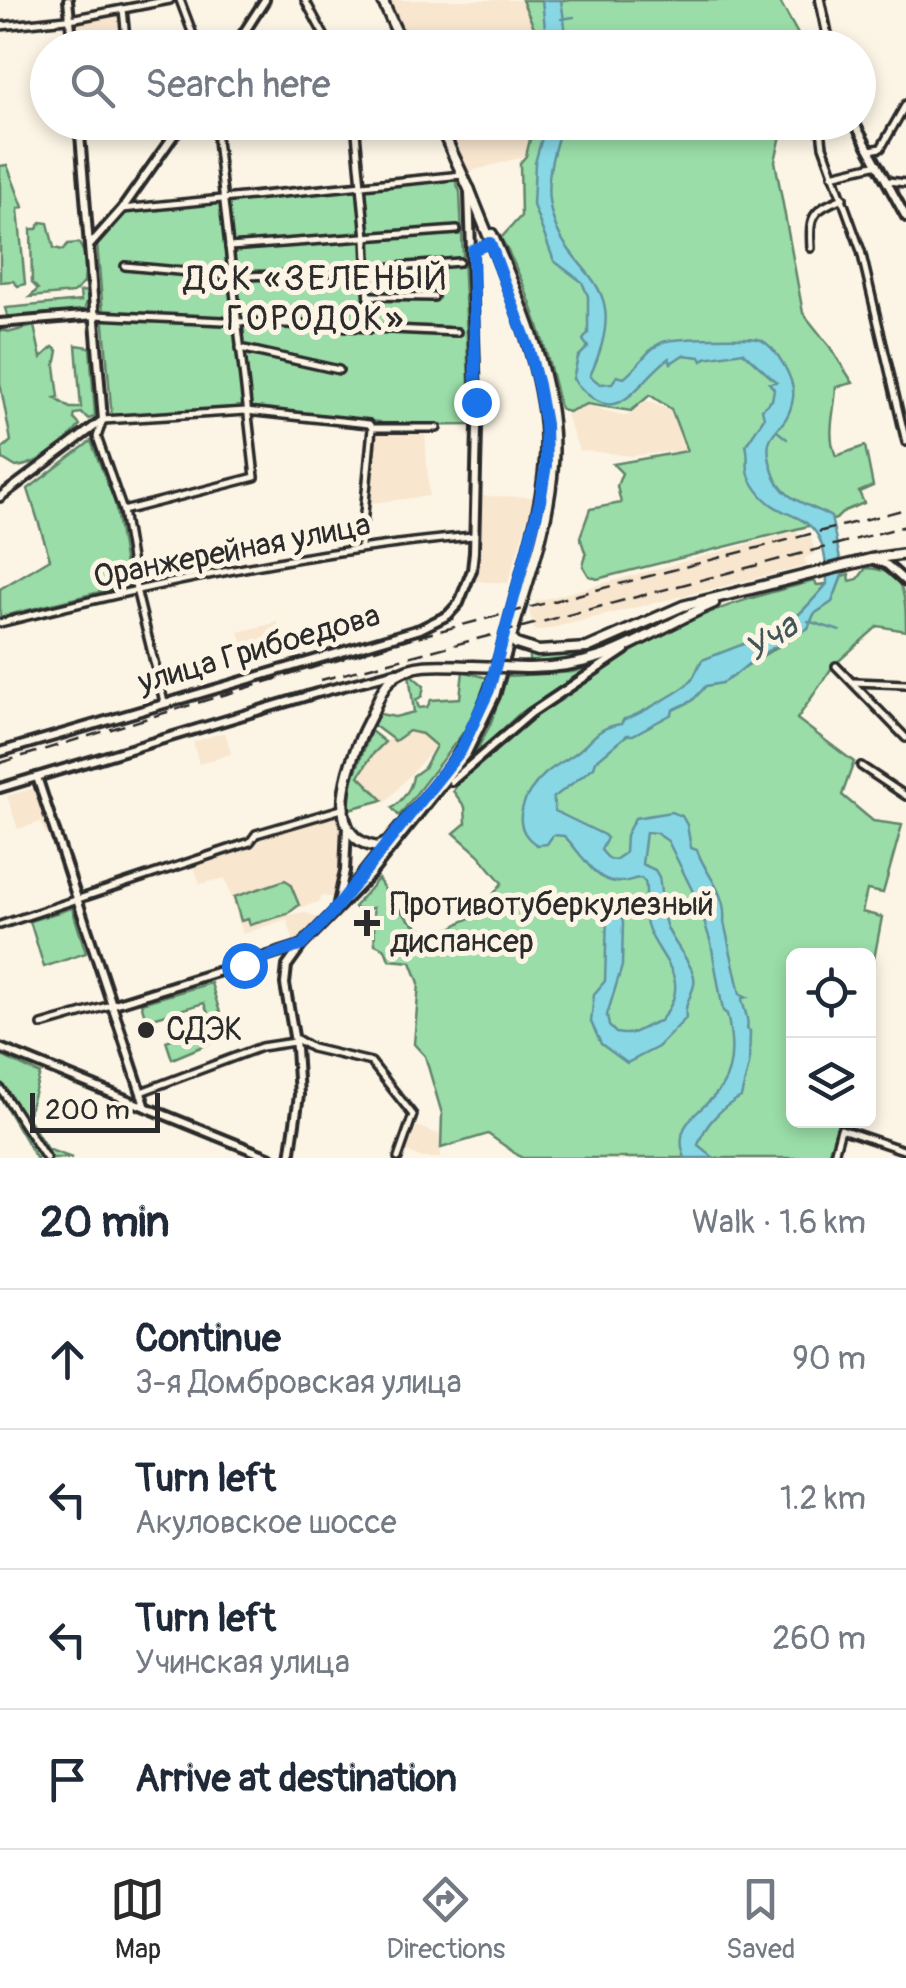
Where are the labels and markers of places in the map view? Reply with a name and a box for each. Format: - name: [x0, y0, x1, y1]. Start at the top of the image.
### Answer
- place label: Противотуберкулезный диспансер: [390, 885, 714, 962]
- marker: Противотуберкулезный диспансер: [354, 910, 380, 936]
- place label: СДЭК: [166, 1010, 243, 1050]
- marker: СДЭК: [135, 1019, 157, 1041]

